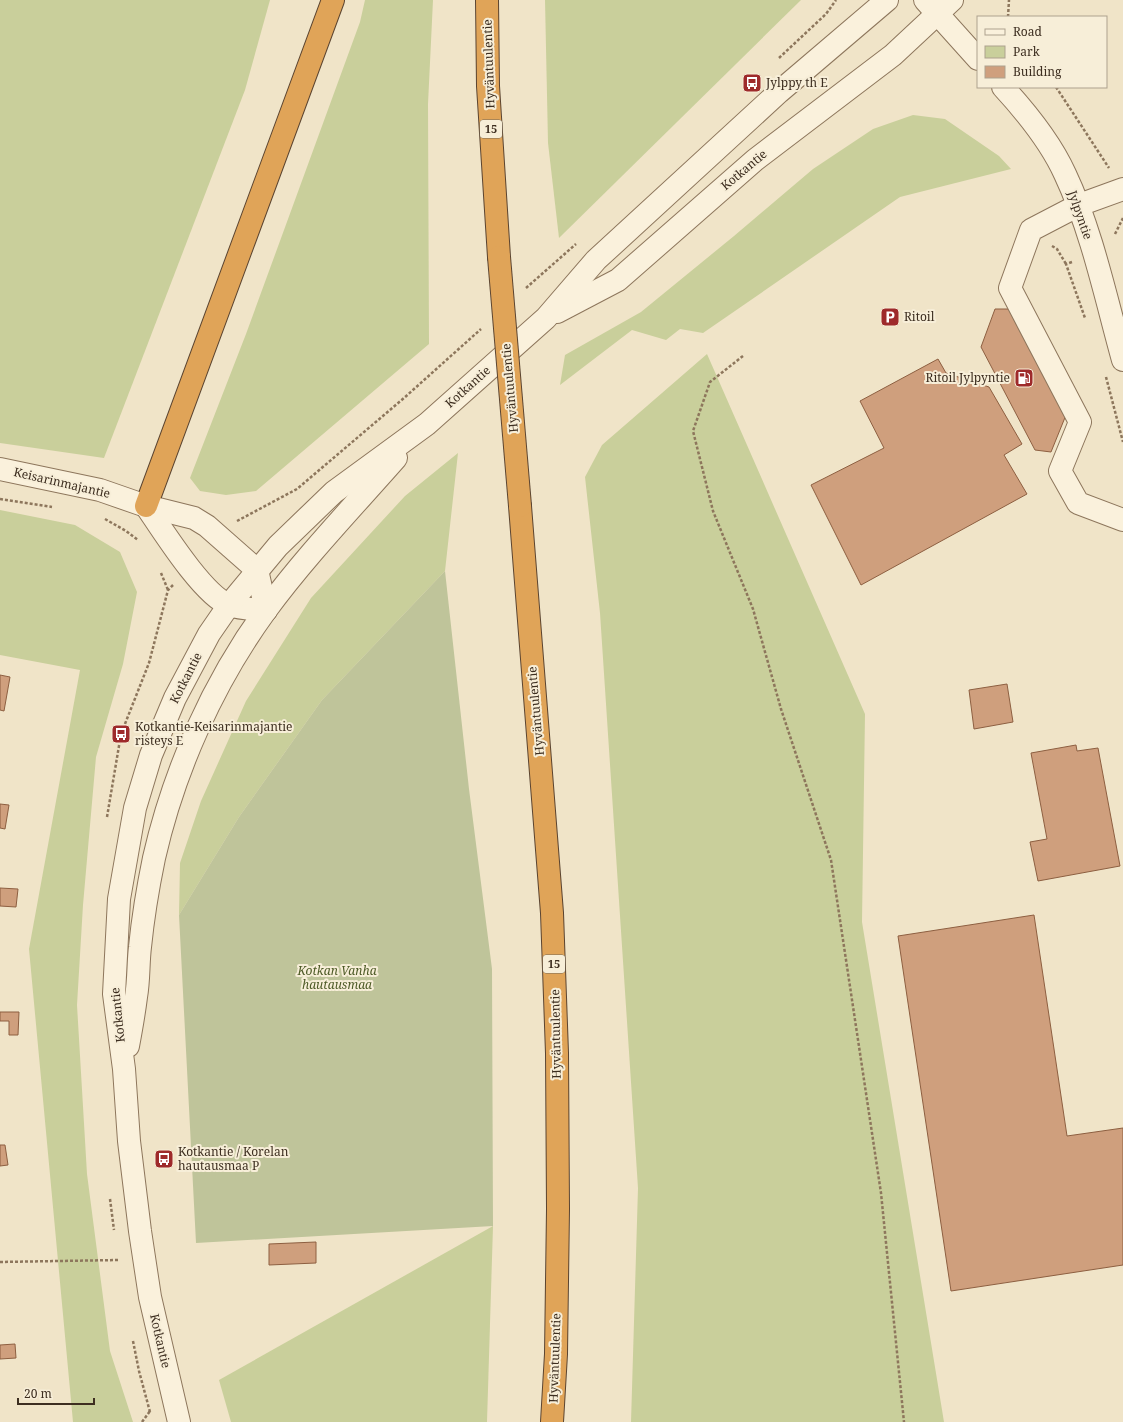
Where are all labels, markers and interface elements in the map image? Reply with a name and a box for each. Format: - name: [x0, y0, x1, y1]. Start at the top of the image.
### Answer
- legend: [977, 16, 1107, 88]
- street label: Hyväntuulentie: [478, 19, 499, 109]
- text: Road: [1013, 23, 1043, 40]
- text: Park: [1013, 43, 1041, 60]
- text: Building: [1013, 63, 1062, 80]
- bus stop icon: Jylppy th E: [741, 72, 763, 94]
- place label: Jylppy th E: [765, 74, 828, 91]
- road number: 15: [480, 120, 502, 138]
- street label: Kotkantie: [717, 145, 770, 194]
- street label: Jylpyntie: [1064, 187, 1097, 242]
- parking icon: Ritoil: [879, 306, 901, 328]
- place label: Ritoil: [904, 308, 935, 325]
- street label: Hyväntuulentie: [497, 343, 522, 433]
- street label: Kotkantie: [441, 362, 494, 411]
- fuel station icon: Ritoil Jylpyntie: [1013, 367, 1035, 389]
- place label: Ritoil Jylpyntie: [926, 369, 1010, 386]
- street label: Keisarinmajantie: [12, 463, 112, 502]
- street label: Kotkantie: [165, 649, 206, 706]
- street label: Hyväntuulentie: [523, 666, 548, 756]
- place label: Kotkantie-Keisarinmajantie risteys E: [135, 718, 293, 749]
- bus stop icon: Kotkantie-Keisarinmajantie risteys E: [110, 723, 132, 745]
- road number: 15: [543, 955, 565, 973]
- park label: Kotkan Vanha hautausmaa: [296, 962, 377, 993]
- street label: Kotkantie: [106, 987, 129, 1043]
- street label: Hyväntuulentie: [546, 989, 565, 1079]
- place label: Kotkantie / Korelan hautausmaa P: [178, 1143, 289, 1174]
- bus stop icon: Kotkantie / Korelan hautausmaa P: [153, 1148, 175, 1170]
- street label: Kotkantie: [146, 1312, 175, 1370]
- street label: Hyväntuulentie: [544, 1313, 565, 1403]
- scale bar: [18, 1380, 94, 1406]
- text: 20 m: [24, 1385, 52, 1402]

